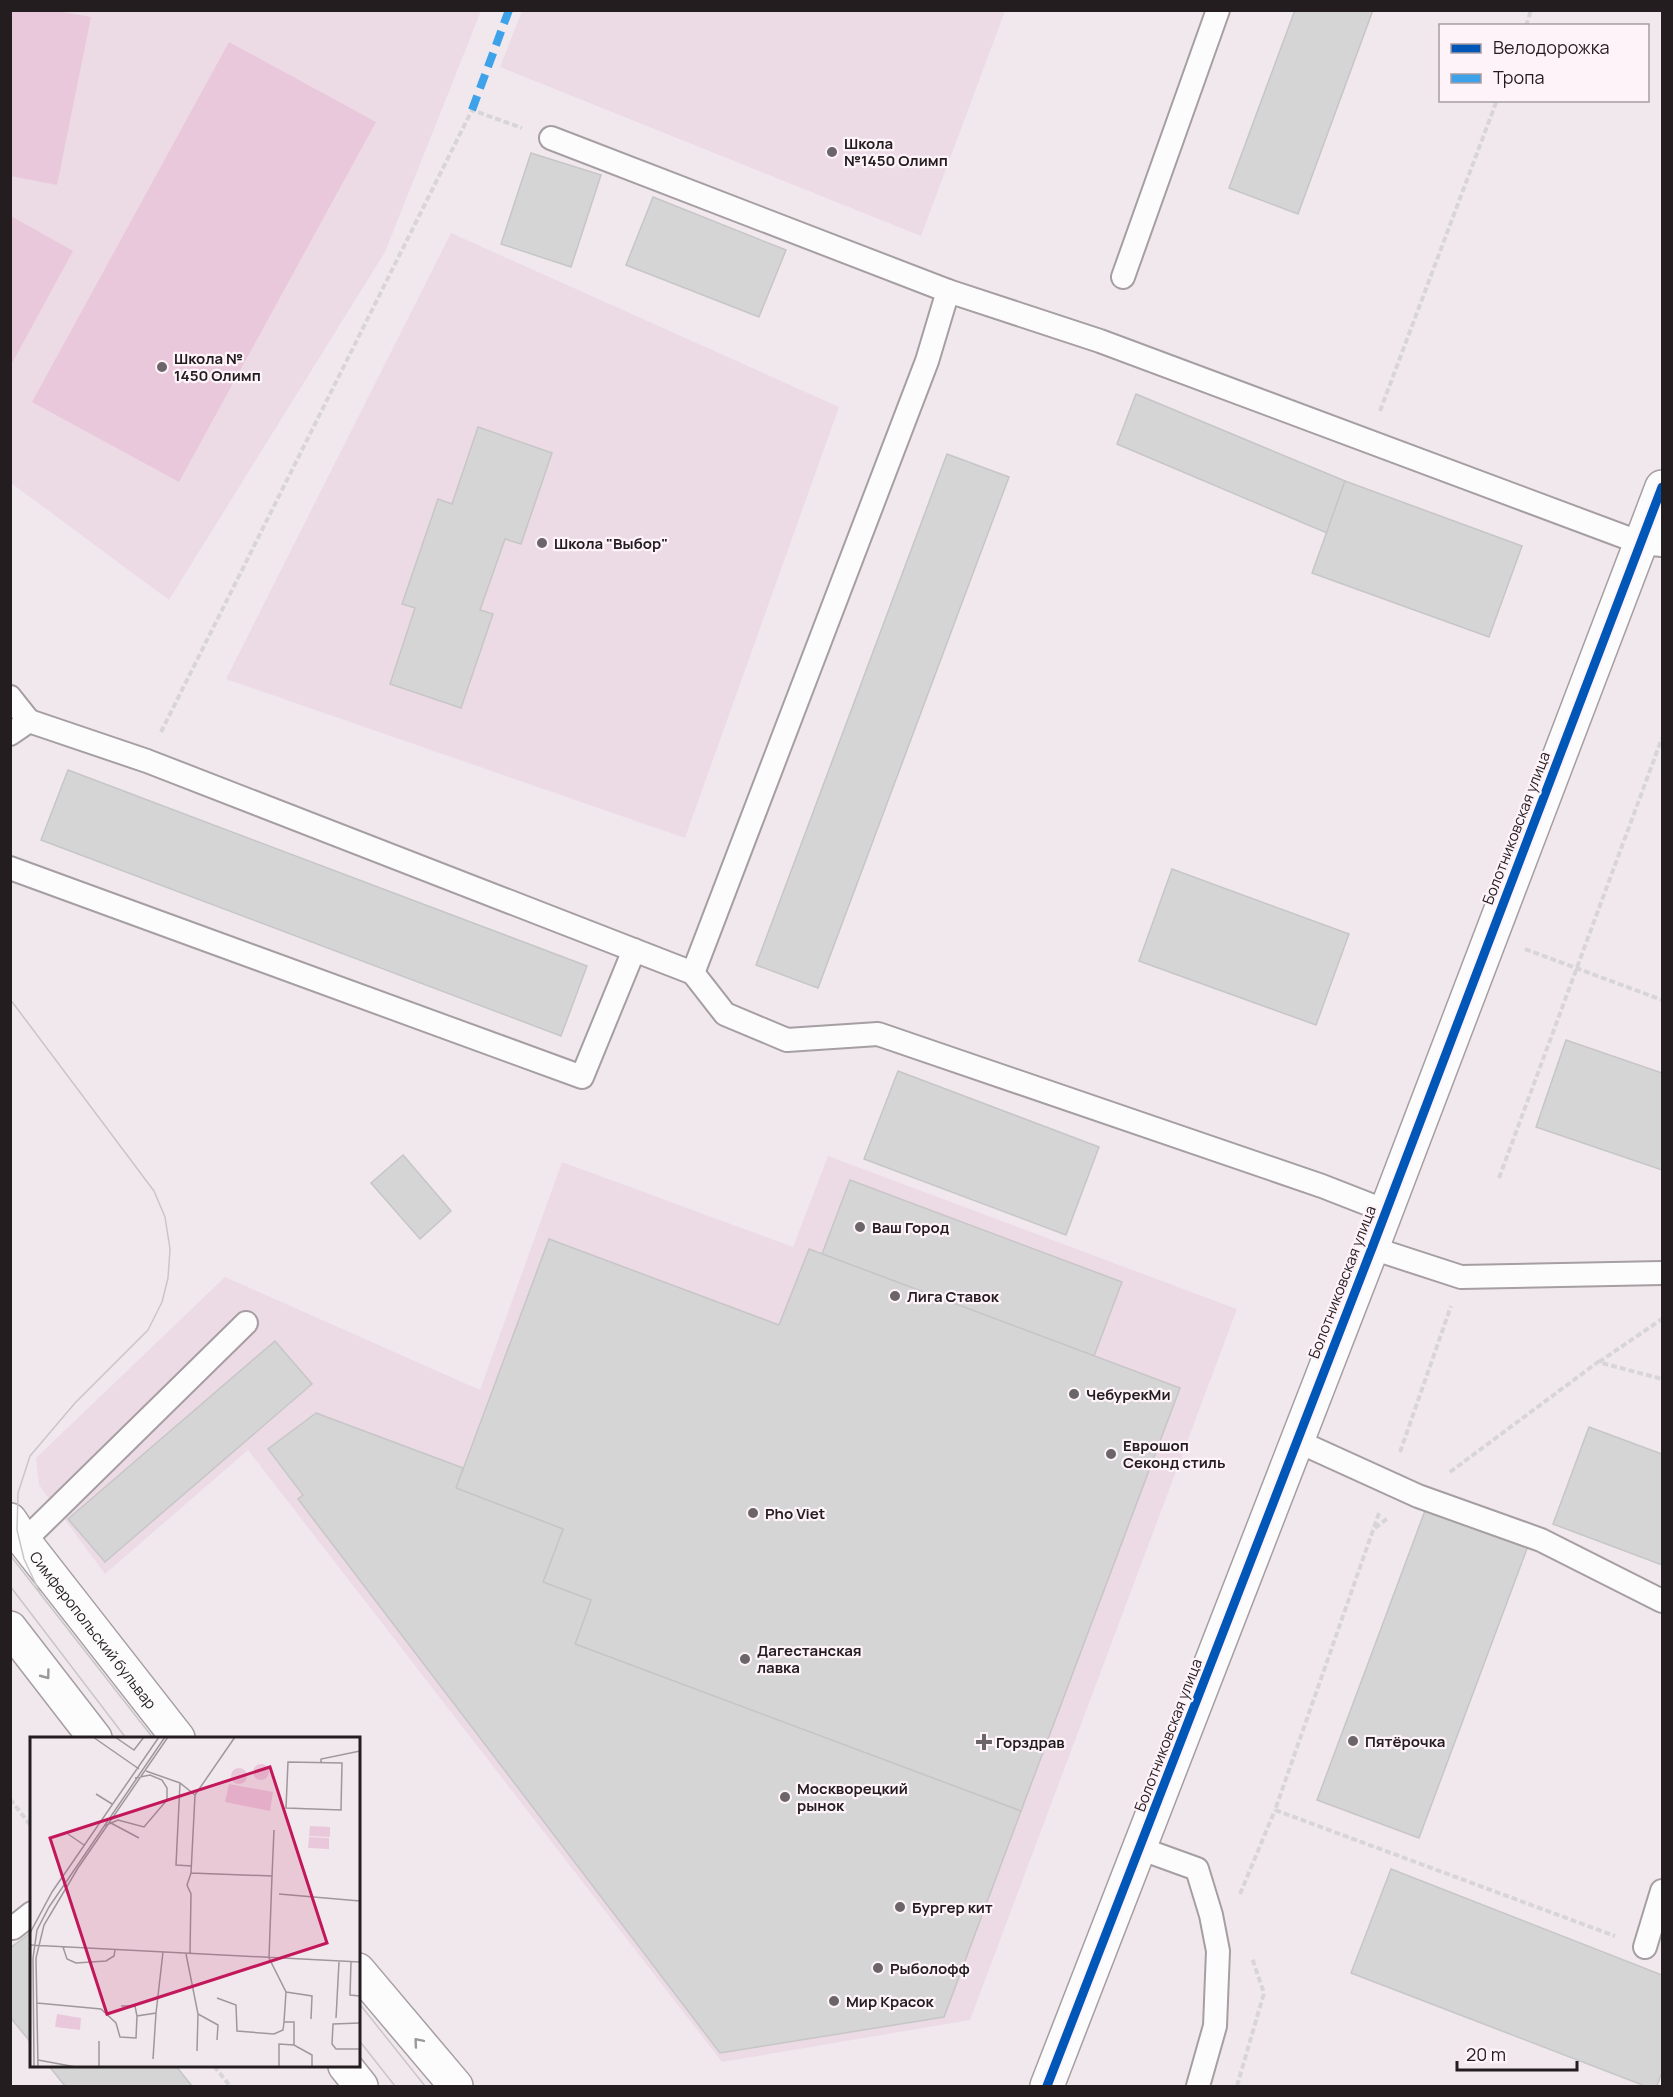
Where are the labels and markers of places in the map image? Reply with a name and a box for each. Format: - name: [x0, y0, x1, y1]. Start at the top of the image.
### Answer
- place label: Школа №1450 Олимп: [844, 133, 948, 171]
- marker: Школа №1450 Олимп: [825, 145, 839, 159]
- place label: Школа № 1450 Олимп: [174, 348, 261, 386]
- marker: Школа № 1450 Олимп: [155, 360, 169, 374]
- place label: Школа "Выбор": [554, 533, 668, 554]
- marker: Школа "Выбор": [535, 536, 549, 550]
- place label: Ваш Город: [872, 1217, 950, 1238]
- marker: Ваш Город: [853, 1220, 867, 1234]
- place label: Лига Ставок: [907, 1286, 1000, 1307]
- marker: Лига Ставок: [888, 1289, 902, 1303]
- place label: ЧебурекМи: [1086, 1384, 1171, 1405]
- marker: ЧебурекМи: [1067, 1387, 1081, 1401]
- place label: Еврошоп Секонд стиль: [1123, 1435, 1225, 1473]
- marker: Еврошоп Секонд стиль: [1104, 1447, 1118, 1461]
- place label: Pho Viet: [765, 1503, 825, 1524]
- marker: Pho Viet: [746, 1506, 760, 1520]
- place label: Дагестанская лавка: [757, 1640, 862, 1678]
- marker: Дагестанская лавка: [738, 1652, 752, 1666]
- place label: Пятёрочка: [1365, 1731, 1445, 1752]
- place label: Горздрав: [996, 1732, 1065, 1753]
- marker: Пятёрочка: [1346, 1734, 1360, 1748]
- marker: Горздрав: [977, 1735, 991, 1749]
- place label: Москворецкий рынок: [797, 1778, 908, 1816]
- marker: Москворецкий рынок: [778, 1790, 792, 1804]
- place label: Бургер кит: [912, 1897, 993, 1918]
- marker: Бургер кит: [893, 1900, 907, 1914]
- place label: Рыболофф: [890, 1958, 970, 1979]
- marker: Рыболофф: [871, 1961, 885, 1975]
- place label: Мир Красок: [846, 1991, 934, 2012]
- marker: Мир Красок: [827, 1994, 841, 2008]

